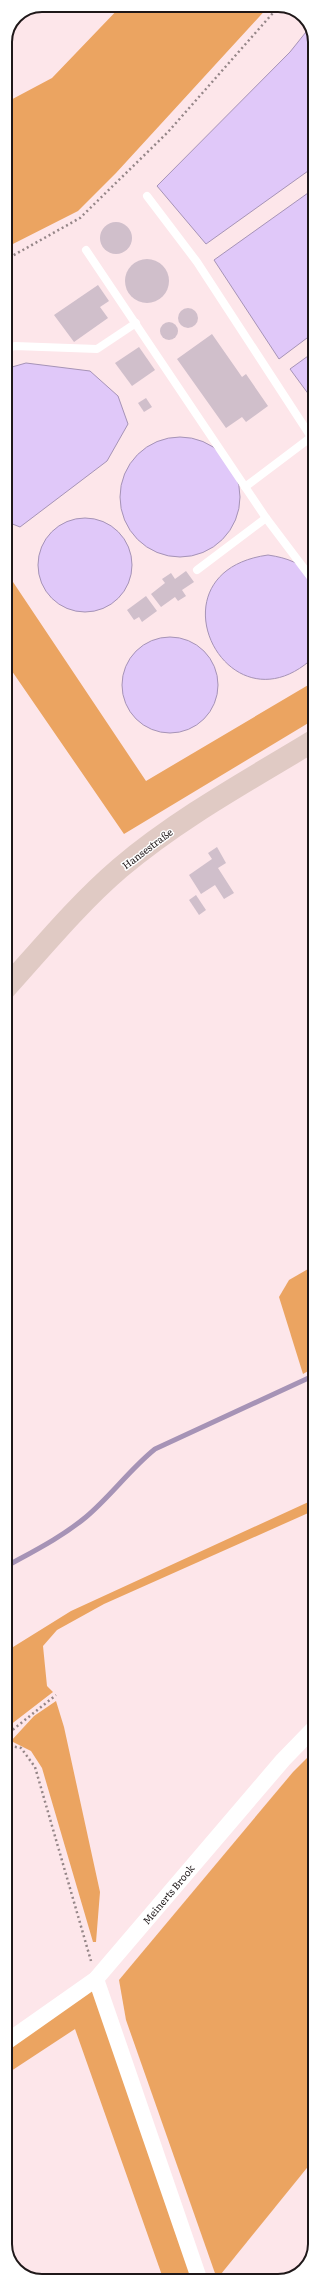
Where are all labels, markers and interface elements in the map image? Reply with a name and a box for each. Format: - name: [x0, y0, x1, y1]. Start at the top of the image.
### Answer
- street label: Hansestraße: [118, 824, 176, 872]
- street label: Meinerts Brook: [138, 1860, 198, 1927]

